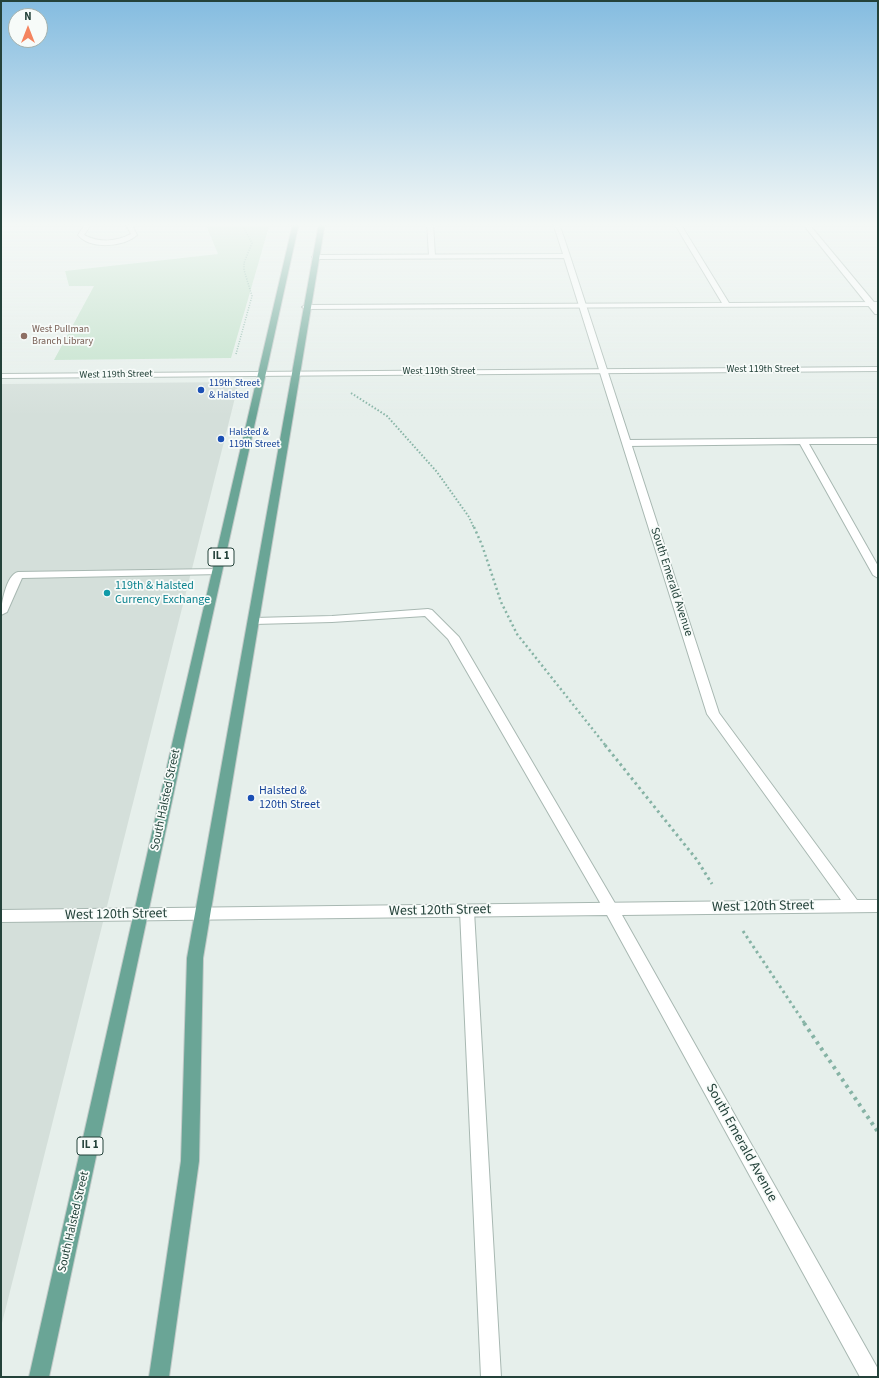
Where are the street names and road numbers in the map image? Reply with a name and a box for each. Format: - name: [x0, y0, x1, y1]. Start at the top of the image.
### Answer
- street label: West 119th Street: [727, 364, 799, 376]
- street label: West 119th Street: [403, 366, 475, 378]
- street label: West 119th Street: [79, 368, 153, 382]
- street label: South Emerald Avenue: [647, 526, 695, 638]
- road number: IL 1: [208, 548, 234, 566]
- street label: South Halsted Street: [148, 748, 184, 852]
- street label: West 120th Street: [712, 898, 814, 916]
- street label: West 120th Street: [389, 902, 491, 920]
- street label: West 120th Street: [65, 906, 167, 924]
- street label: South Emerald Avenue: [702, 1081, 780, 1205]
- road number: IL 1: [77, 1137, 103, 1155]
- street label: South Halsted Street: [55, 1170, 93, 1274]

